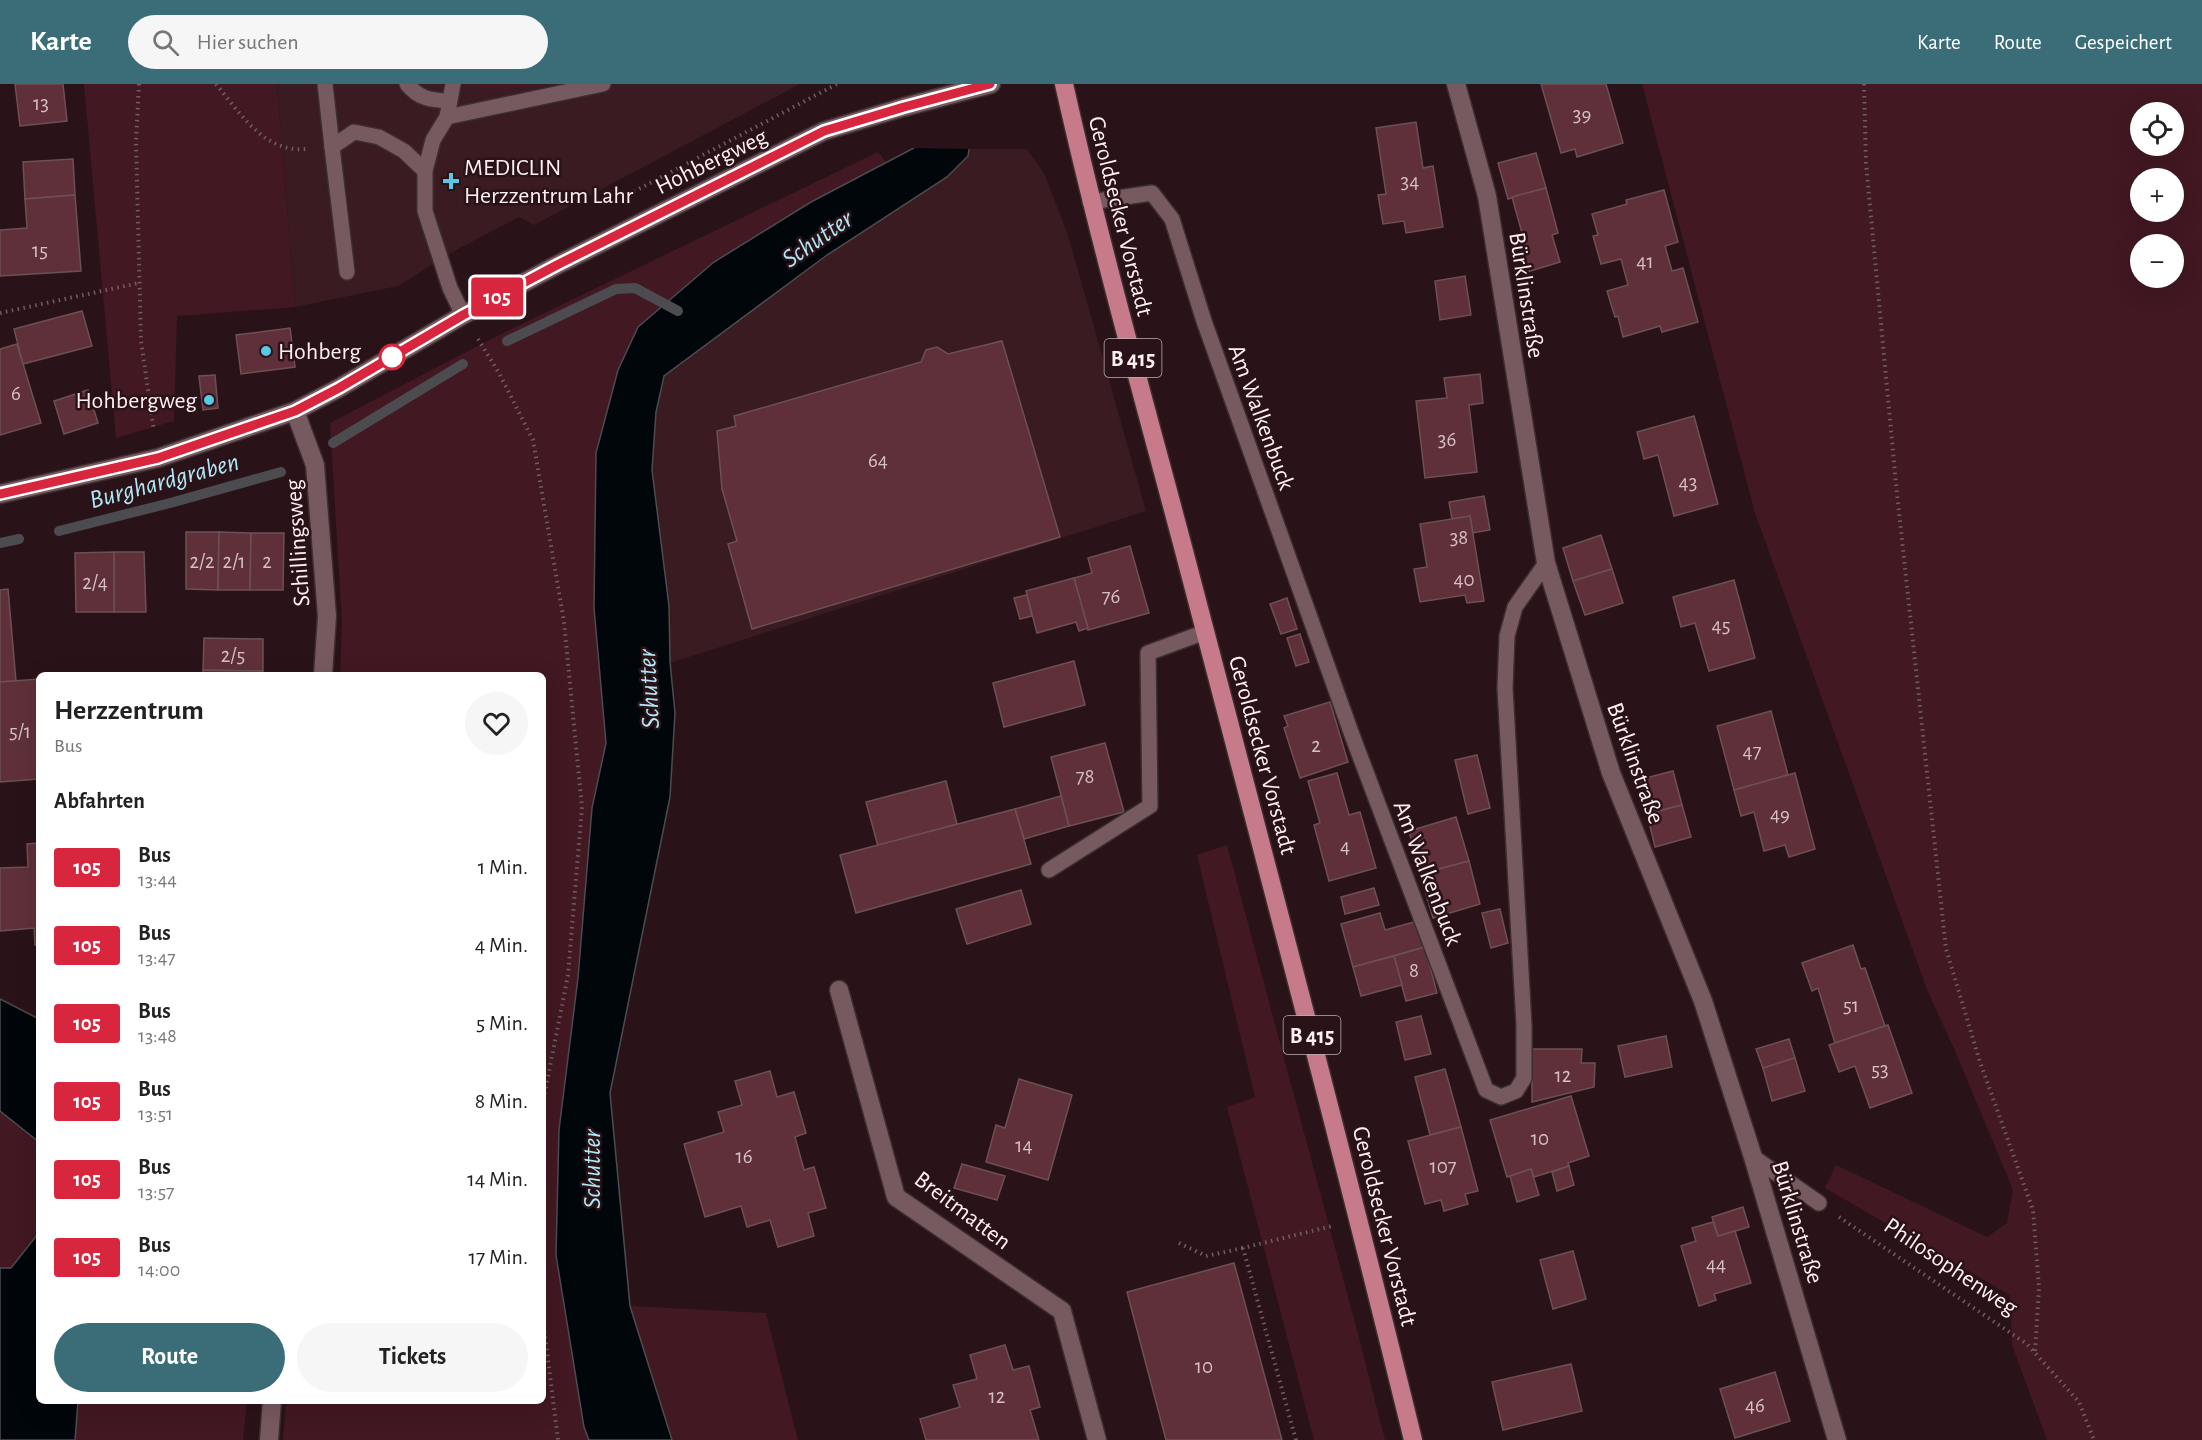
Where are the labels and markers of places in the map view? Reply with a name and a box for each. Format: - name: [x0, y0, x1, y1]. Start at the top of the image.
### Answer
- place label: MEDICLIN Herzzentrum Lahr: [464, 156, 634, 208]
- marker: MEDICLIN Herzzentrum Lahr: [442, 172, 460, 190]
- place label: Hohberg: [278, 340, 361, 364]
- marker: Hohberg: [259, 344, 273, 358]
- unlabelled marker: [379, 344, 405, 370]
- place label: Hohbergweg: [76, 389, 197, 413]
- marker: Hohbergweg: [202, 393, 216, 407]

